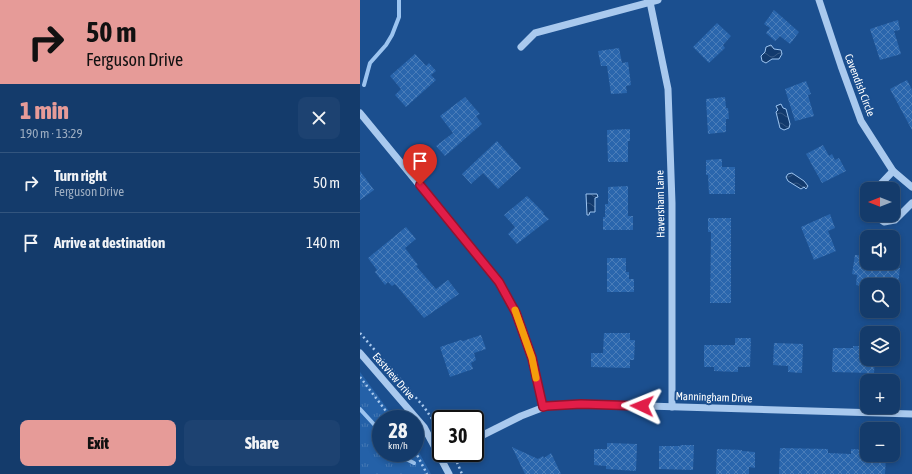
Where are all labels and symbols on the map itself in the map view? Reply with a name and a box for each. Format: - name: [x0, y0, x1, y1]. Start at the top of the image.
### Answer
- street label: Cavendish Circle: [843, 52, 877, 118]
- pin: [403, 144, 437, 185]
- street label: Haversham Lane: [653, 170, 667, 238]
- north arrow: [860, 182, 900, 222]
- street label: Eastview Drive: [370, 350, 418, 402]
- position arrow: [621, 385, 663, 427]
- street label: Manningham Drive: [675, 390, 753, 404]
- speed limit sign: 30: [432, 410, 484, 462]

